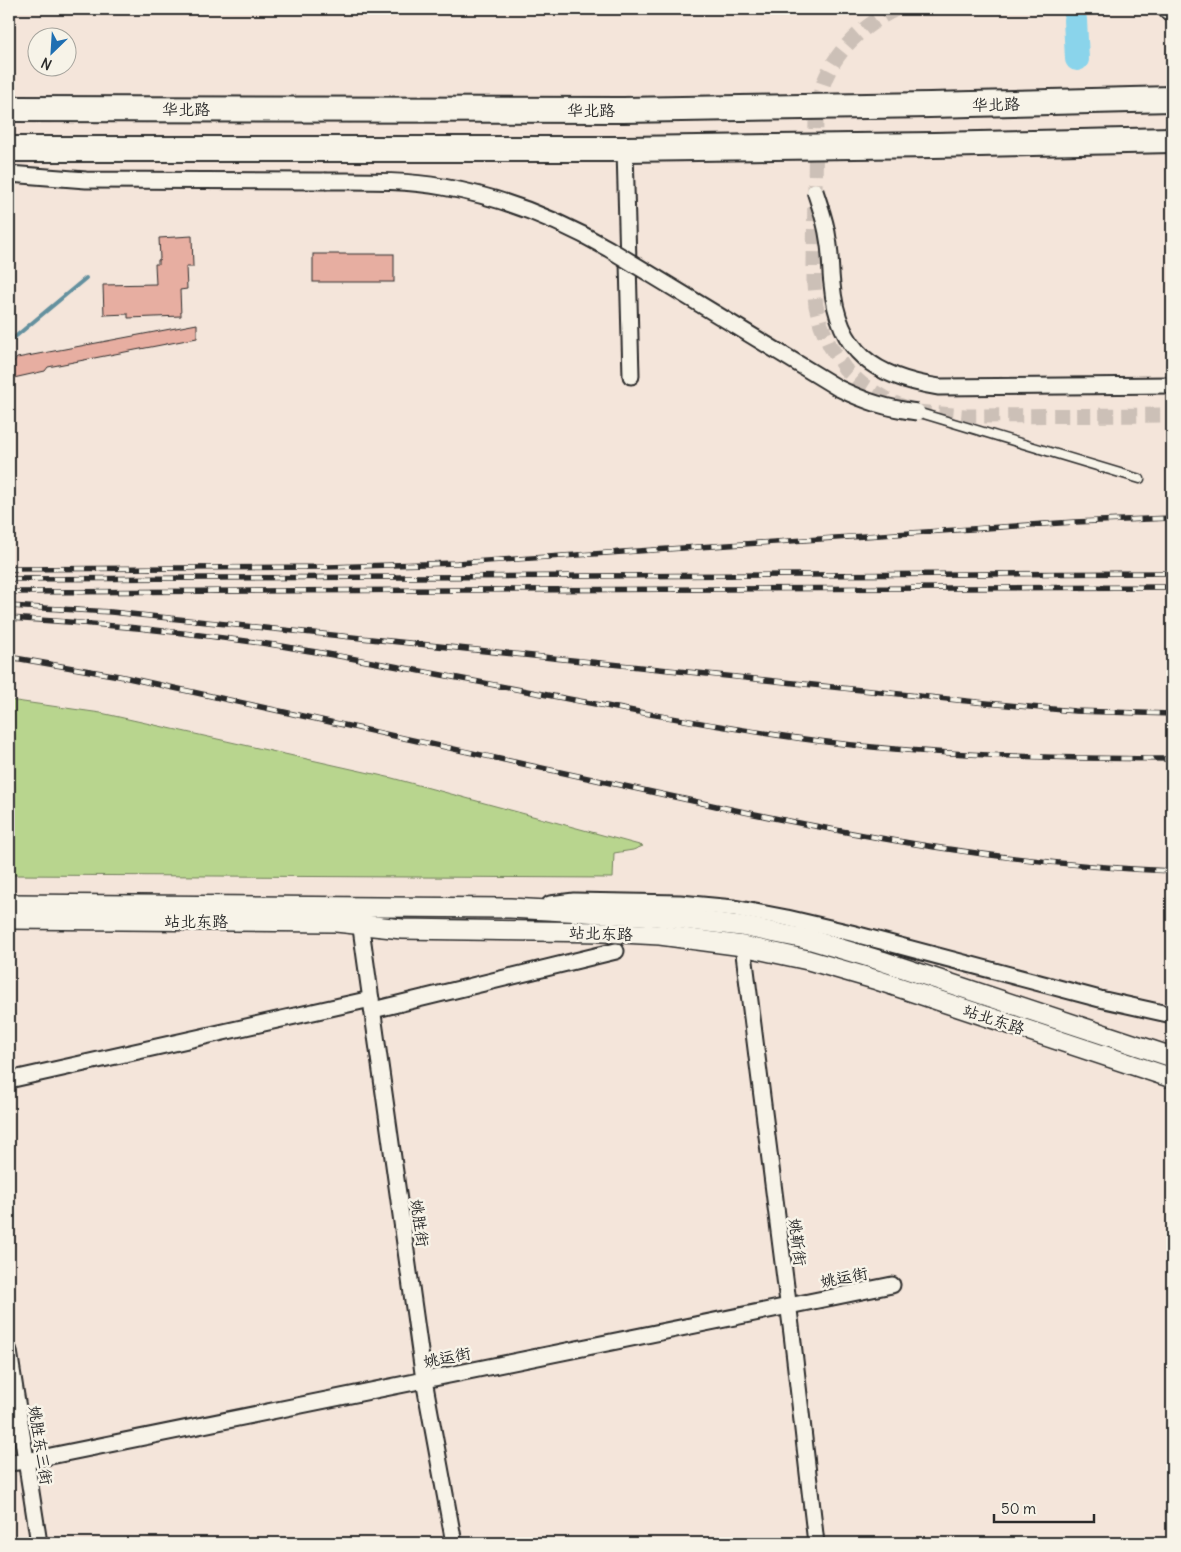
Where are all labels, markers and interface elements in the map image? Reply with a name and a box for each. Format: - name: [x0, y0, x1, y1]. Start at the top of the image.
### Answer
- north arrow: [28, 28, 78, 78]
- text: N: [38, 54, 55, 74]
- street label: 华北路: [972, 94, 1020, 114]
- street label: 华北路: [162, 99, 210, 119]
- street label: 华北路: [567, 100, 615, 120]
- street label: 站北东路: [164, 911, 228, 931]
- street label: 站北东路: [569, 922, 633, 944]
- street label: 站北东路: [960, 1000, 1028, 1038]
- street label: 姚胜街: [407, 1198, 433, 1248]
- street label: 姚靳街: [785, 1217, 811, 1267]
- street label: 姚运街: [819, 1263, 869, 1291]
- street label: 姚运街: [422, 1343, 472, 1371]
- street label: 姚胜东三街: [25, 1404, 57, 1486]
- scale bar: [994, 1492, 1094, 1524]
- text: 50 m: [1001, 1499, 1036, 1518]

